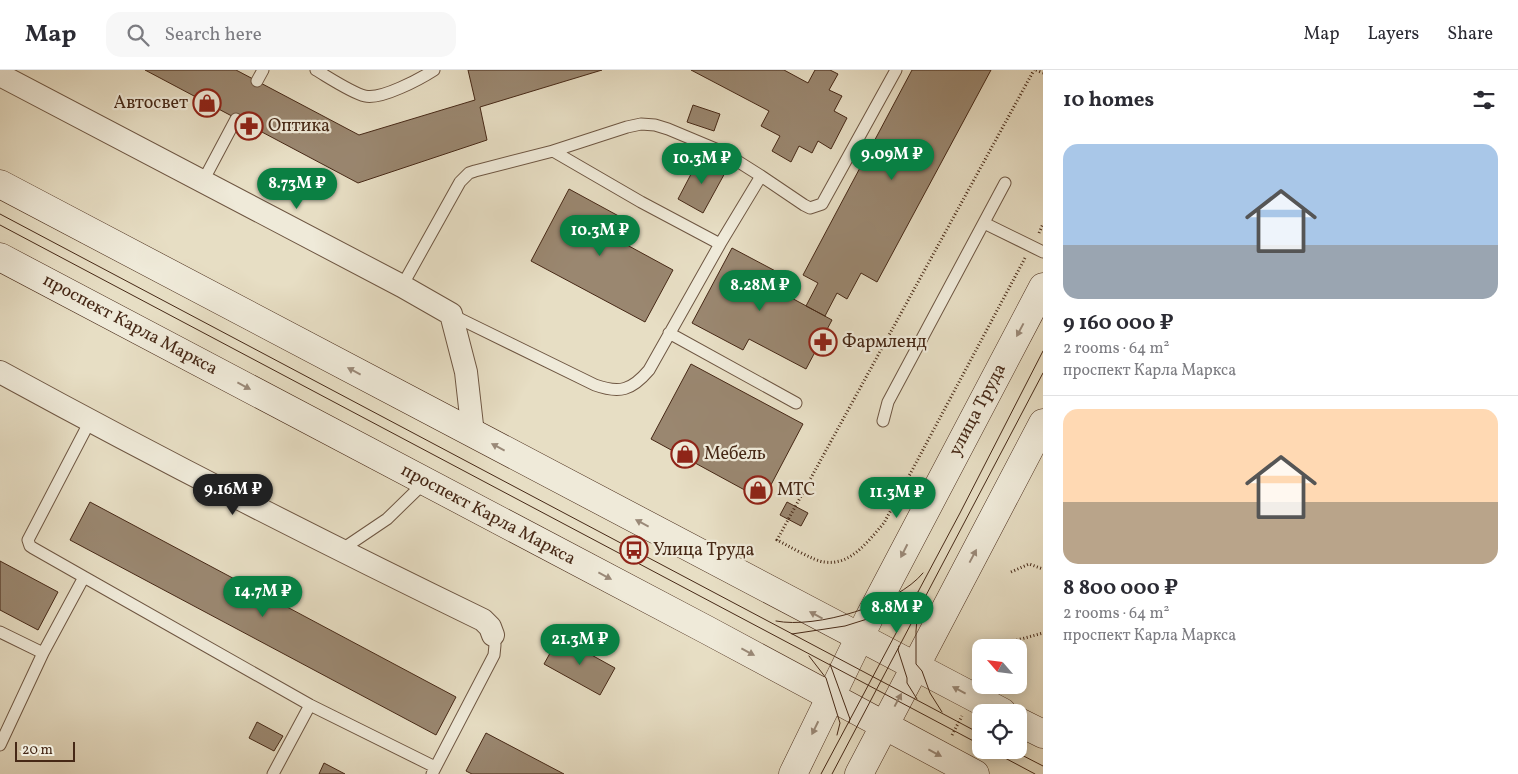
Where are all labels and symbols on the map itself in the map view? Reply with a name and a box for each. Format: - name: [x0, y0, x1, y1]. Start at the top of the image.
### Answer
- shop icon: Автосвет: [192, 88, 222, 118]
- place label: Автосвет: [114, 91, 188, 116]
- pharmacy icon: Оптика: [234, 111, 264, 141]
- place label: Оптика: [268, 114, 330, 139]
- pin: 9.09M ₽: [846, 138, 938, 181]
- pin: 10.3M ₽: [656, 142, 748, 185]
- pin: 8.73M ₽: [251, 168, 343, 210]
- pin: 10.3M ₽: [554, 214, 646, 257]
- street label: проспект Карла Маркса: [38, 268, 222, 382]
- pin: 8.28M ₽: [714, 270, 806, 312]
- one-way arrow: [1016, 323, 1024, 337]
- pharmacy icon: Фармленд: [808, 327, 838, 357]
- place label: Фармленд: [842, 330, 927, 355]
- street label: улица Труда: [943, 359, 1013, 461]
- one-way arrow: [347, 367, 361, 375]
- one-way arrow: [237, 382, 251, 390]
- shop icon: Мебель: [670, 439, 700, 469]
- place label: Мебель: [704, 442, 766, 467]
- one-way arrow: [491, 443, 505, 451]
- street label: проспект Карла Маркса: [396, 458, 580, 572]
- pin: 9.16M ₽: [187, 474, 279, 516]
- shop icon: МТС: [743, 475, 773, 505]
- pin: 11.3M ₽: [851, 476, 943, 519]
- place label: МТС: [777, 478, 815, 503]
- one-way arrow: [634, 519, 649, 527]
- bus stop icon: Улица Труда: [619, 535, 649, 565]
- place label: Улица Труда: [653, 538, 754, 563]
- one-way arrow: [900, 544, 908, 559]
- one-way arrow: [969, 548, 977, 563]
- one-way arrow: [597, 572, 612, 580]
- pin: 14.7M ₽: [217, 576, 309, 618]
- pin: 8.8M ₽: [856, 592, 938, 634]
- one-way arrow: [809, 611, 823, 619]
- pin: 21.3M ₽: [534, 624, 626, 666]
- north arrow: [972, 639, 1028, 694]
- one-way arrow: [741, 648, 755, 656]
- one-way arrow: [951, 686, 966, 694]
- one-way arrow: [894, 692, 902, 707]
- one-way arrow: [811, 721, 819, 735]
- scale bar: [15, 739, 75, 762]
- one-way arrow: [928, 749, 942, 757]

